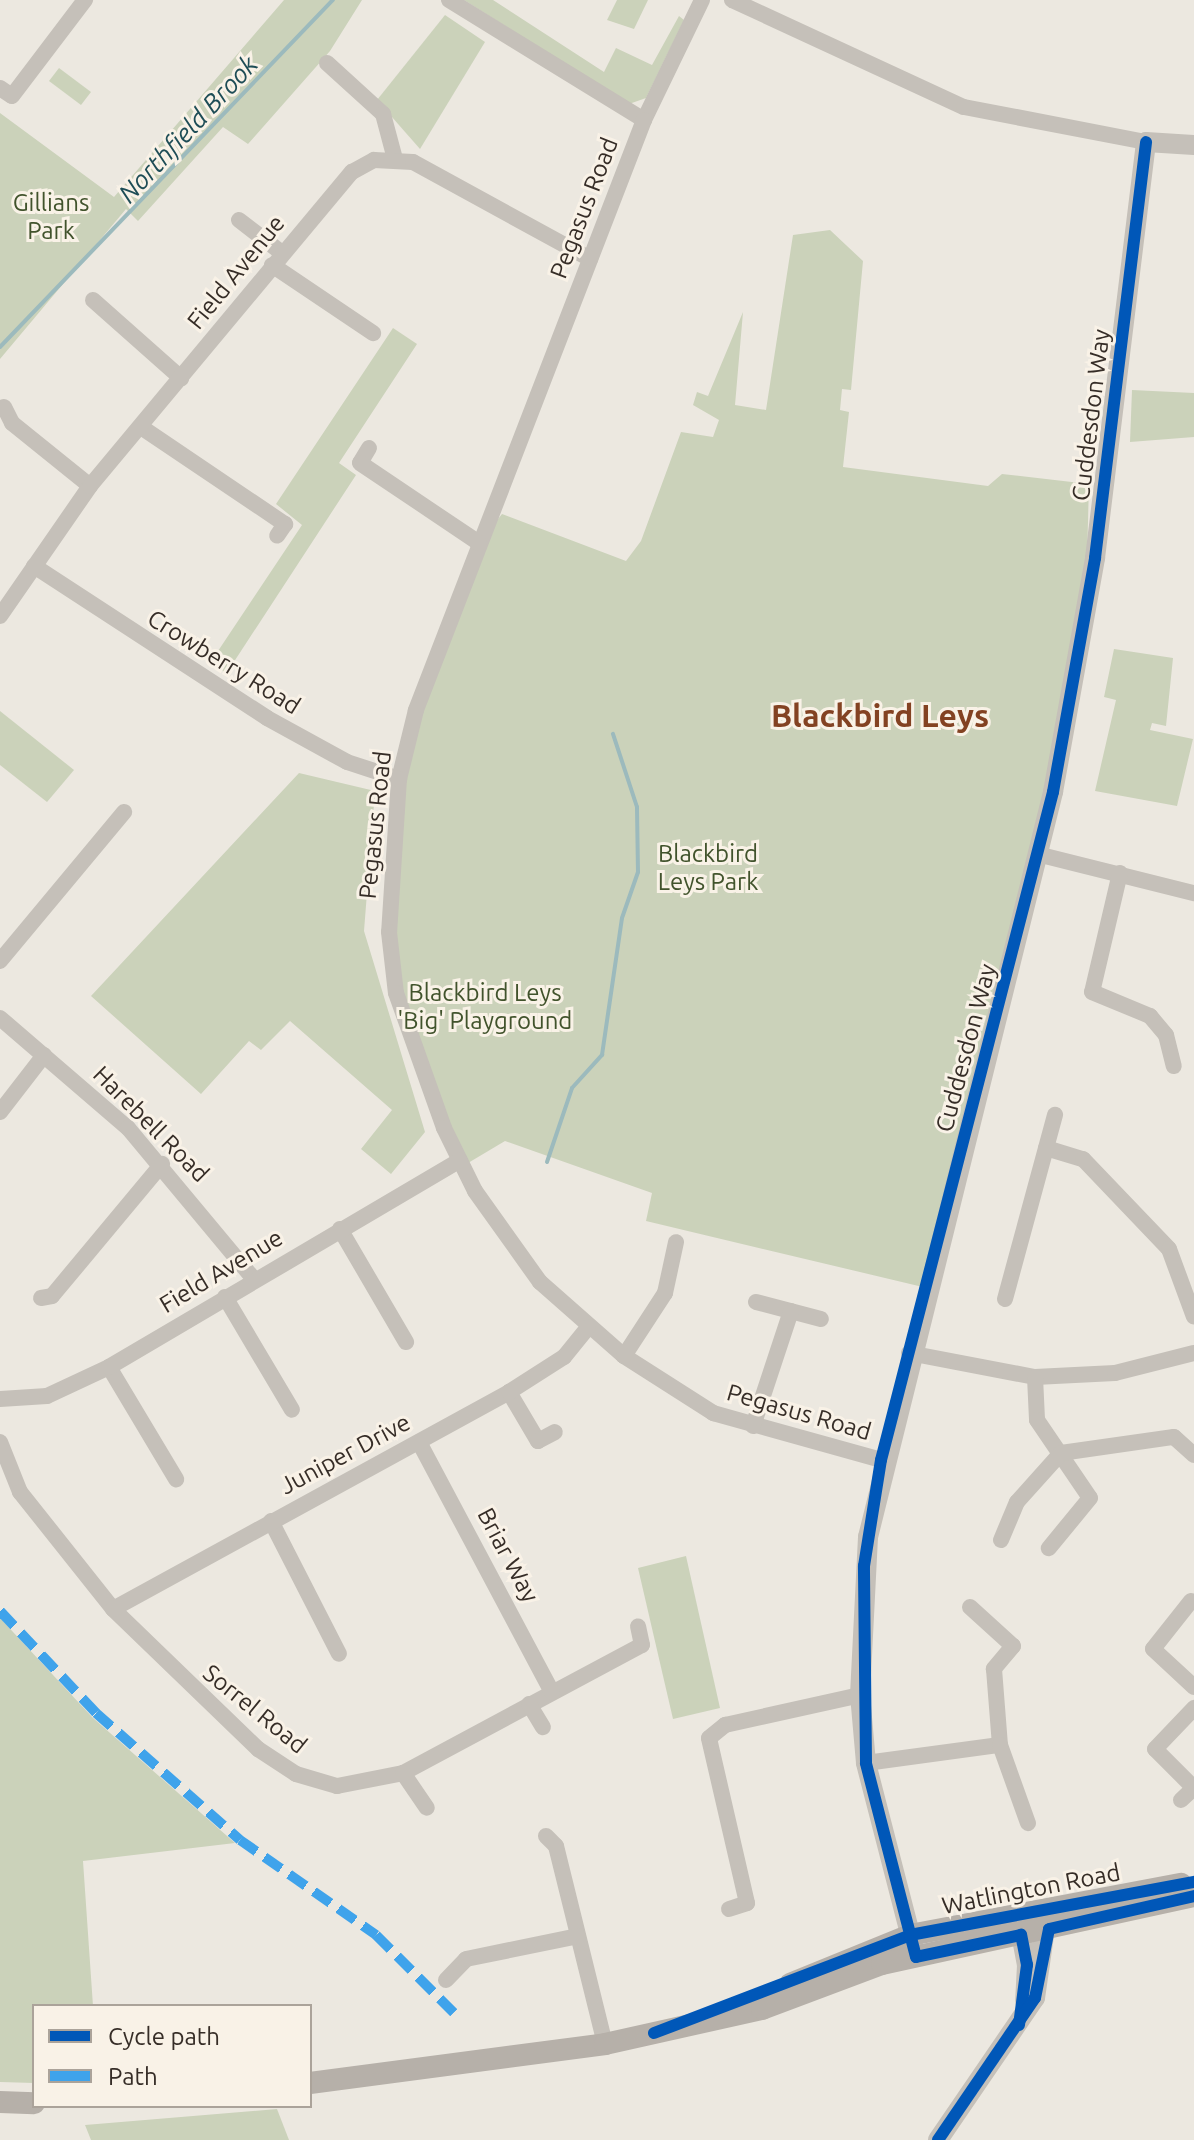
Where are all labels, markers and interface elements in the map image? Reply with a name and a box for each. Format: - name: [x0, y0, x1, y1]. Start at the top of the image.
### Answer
- water label: Northfield Brook: [112, 49, 264, 209]
- street label: Pegasus Road: [544, 133, 624, 283]
- park label: Gillians Park: [13, 189, 89, 245]
- street label: Field Avenue: [181, 209, 291, 335]
- street label: Cuddesdon Way: [1066, 327, 1116, 503]
- street label: Crowberry Road: [142, 603, 306, 721]
- district label: Blackbird Leys: [771, 696, 989, 734]
- street label: Pegasus Road: [353, 750, 397, 900]
- park label: Blackbird Leys Park: [658, 840, 758, 896]
- street label: Cuddesdon Way: [930, 961, 1002, 1135]
- park label: Blackbird Leys 'Big' Playground: [398, 979, 572, 1035]
- street label: Harebell Road: [87, 1060, 215, 1188]
- street label: Field Avenue: [154, 1223, 288, 1319]
- street label: Pegasus Road: [724, 1378, 874, 1446]
- street label: Juniper Drive: [275, 1408, 415, 1500]
- street label: Briar Way: [471, 1503, 545, 1607]
- street label: Sorrel Road: [197, 1658, 313, 1760]
- street label: Watlington Road: [939, 1858, 1123, 1920]
- legend: [32, 2004, 312, 2108]
- text: Cycle path: [108, 2023, 220, 2050]
- text: Path: [108, 2063, 158, 2090]

